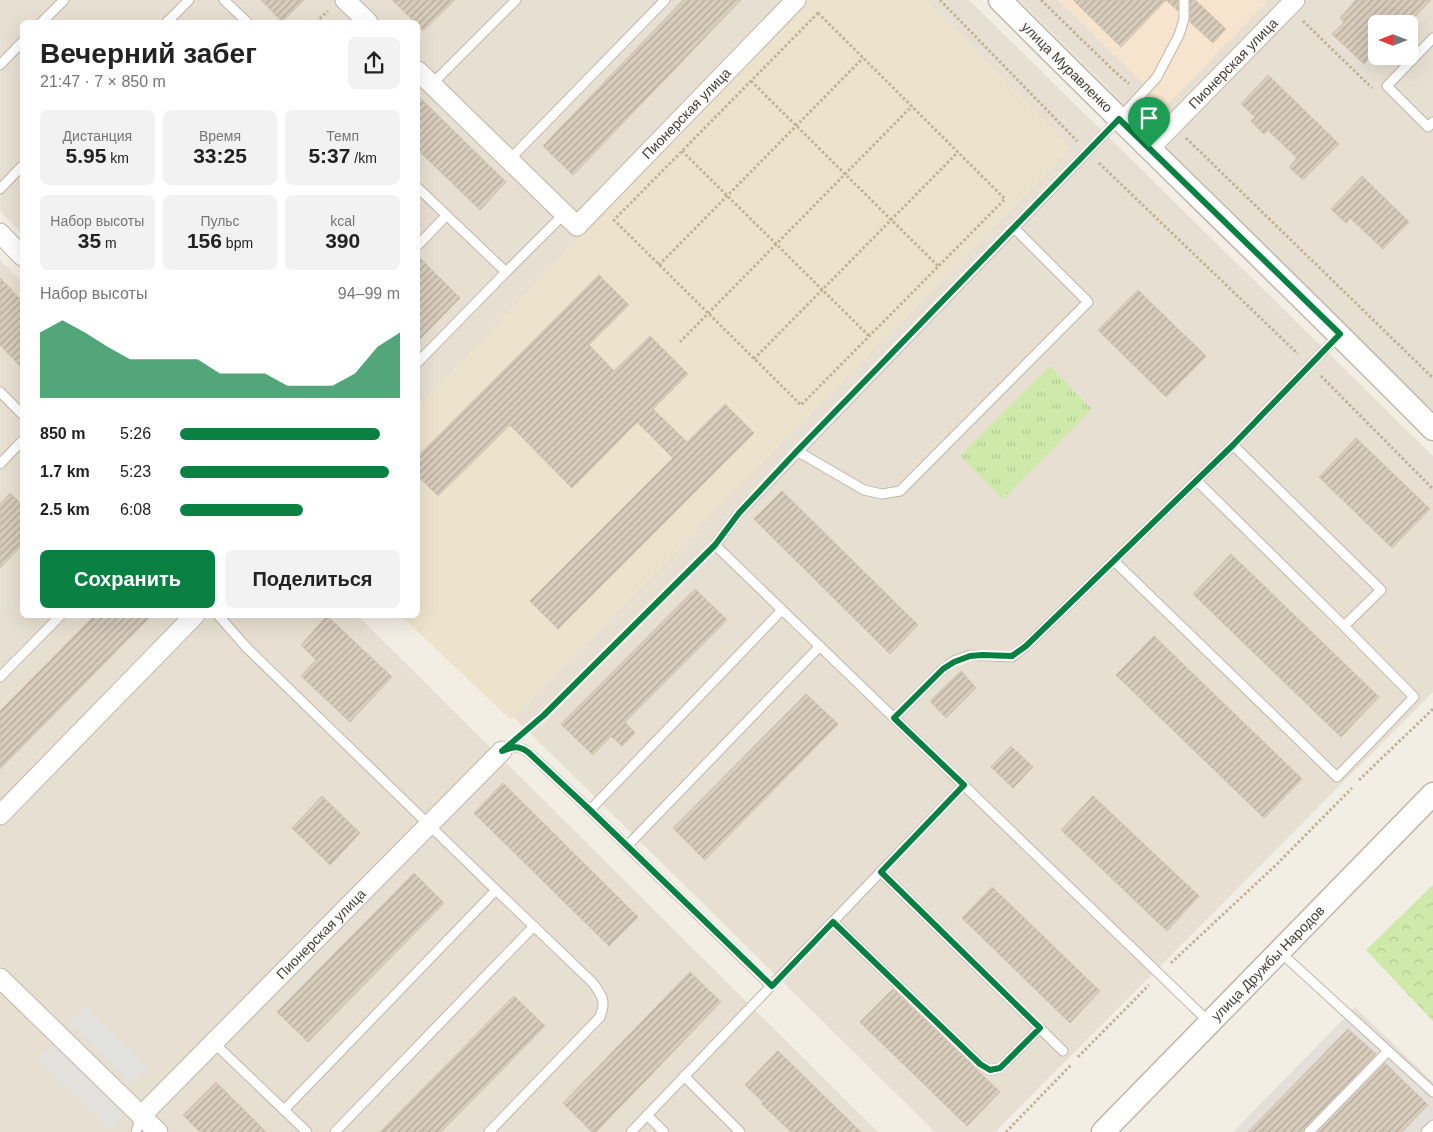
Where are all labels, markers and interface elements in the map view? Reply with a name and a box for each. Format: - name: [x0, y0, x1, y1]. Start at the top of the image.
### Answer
- street label: Пионерская улица: [1185, 15, 1281, 112]
- north arrow: [1368, 15, 1418, 65]
- map controls: [1368, 15, 1418, 65]
- street label: улица Муравленко: [1018, 19, 1116, 116]
- button: share: [348, 37, 400, 89]
- text: Вечерний забег: [40, 38, 257, 69]
- street label: Пионерская улица: [639, 64, 734, 162]
- text: 21:47 · 7 × 850 m: [40, 73, 166, 90]
- pin: [1128, 97, 1170, 148]
- icon: arrive: [1135, 104, 1163, 132]
- text: Дистанция: [63, 128, 132, 144]
- text: Время: [199, 128, 241, 144]
- text: Темп: [326, 128, 359, 144]
- text: 5.95: [66, 144, 106, 167]
- text: 33:25: [193, 144, 247, 167]
- text: 5:37: [308, 144, 350, 167]
- text: km: [106, 150, 129, 166]
- text: /km: [350, 150, 377, 166]
- text: Набор высоты: [50, 213, 144, 229]
- text: Пульс: [200, 213, 240, 229]
- text: kcal: [330, 213, 355, 229]
- text: 35: [78, 229, 101, 252]
- text: 156: [187, 229, 222, 252]
- text: 390: [325, 229, 360, 252]
- text: m: [101, 235, 117, 251]
- text: bpm: [222, 235, 253, 251]
- text: Набор высоты: [40, 285, 147, 302]
- text: 94–99 m: [338, 285, 400, 302]
- text: 850 m: [40, 425, 85, 442]
- text: 5:26: [120, 425, 151, 442]
- text: 1.7 km: [40, 463, 90, 480]
- text: 5:23: [120, 463, 151, 480]
- text: 2.5 km: [40, 501, 90, 518]
- text: 6:08: [120, 501, 151, 518]
- button: Сохранить: [40, 550, 215, 608]
- button: Поделиться: [225, 550, 400, 608]
- street label: Пионерская улица: [273, 885, 369, 982]
- street label: улица Дружбы Народов: [1208, 902, 1328, 1024]

